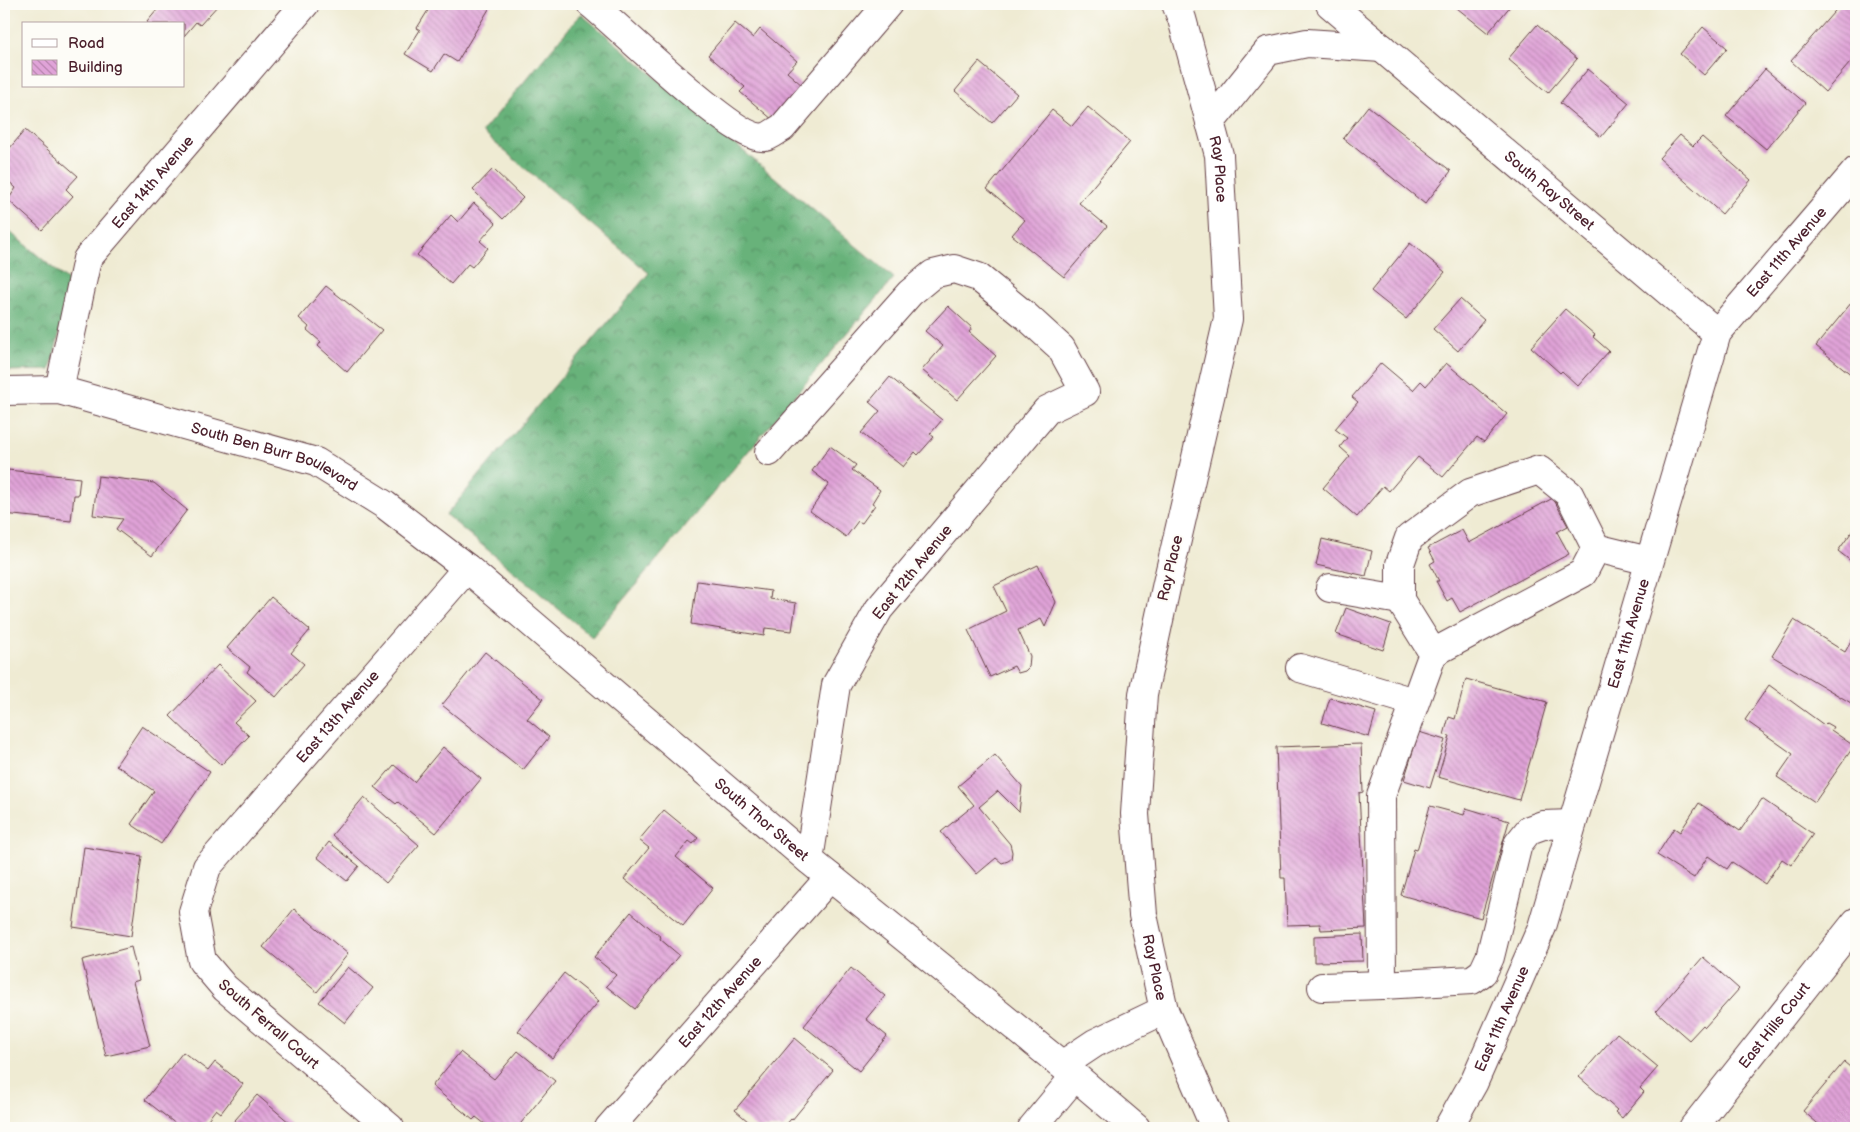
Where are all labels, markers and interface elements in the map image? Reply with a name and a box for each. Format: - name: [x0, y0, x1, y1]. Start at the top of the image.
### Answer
- legend: [22, 22, 185, 88]
- text: Road: [68, 34, 104, 53]
- text: Building: [68, 58, 123, 77]
- street label: East 14th Avenue: [108, 132, 198, 233]
- street label: Ray Place: [1204, 134, 1231, 203]
- street label: South Ray Street: [1500, 147, 1599, 235]
- street label: East 11th Avenue: [1743, 203, 1831, 302]
- street label: South Ben Burr Boulevard: [189, 419, 361, 496]
- street label: East 12th Avenue: [868, 521, 956, 624]
- street label: Ray Place: [1154, 533, 1187, 603]
- street label: East 11th Avenue: [1604, 577, 1654, 691]
- street label: East 13th Avenue: [293, 667, 384, 767]
- street label: South Thor Street: [710, 774, 813, 866]
- street label: Ray Place: [1138, 933, 1171, 1002]
- street label: East 12th Avenue: [675, 952, 766, 1052]
- street label: East 11th Avenue: [1471, 963, 1534, 1075]
- street label: South Ferrall Court: [214, 975, 323, 1074]
- street label: East Hills Court: [1735, 978, 1815, 1073]

